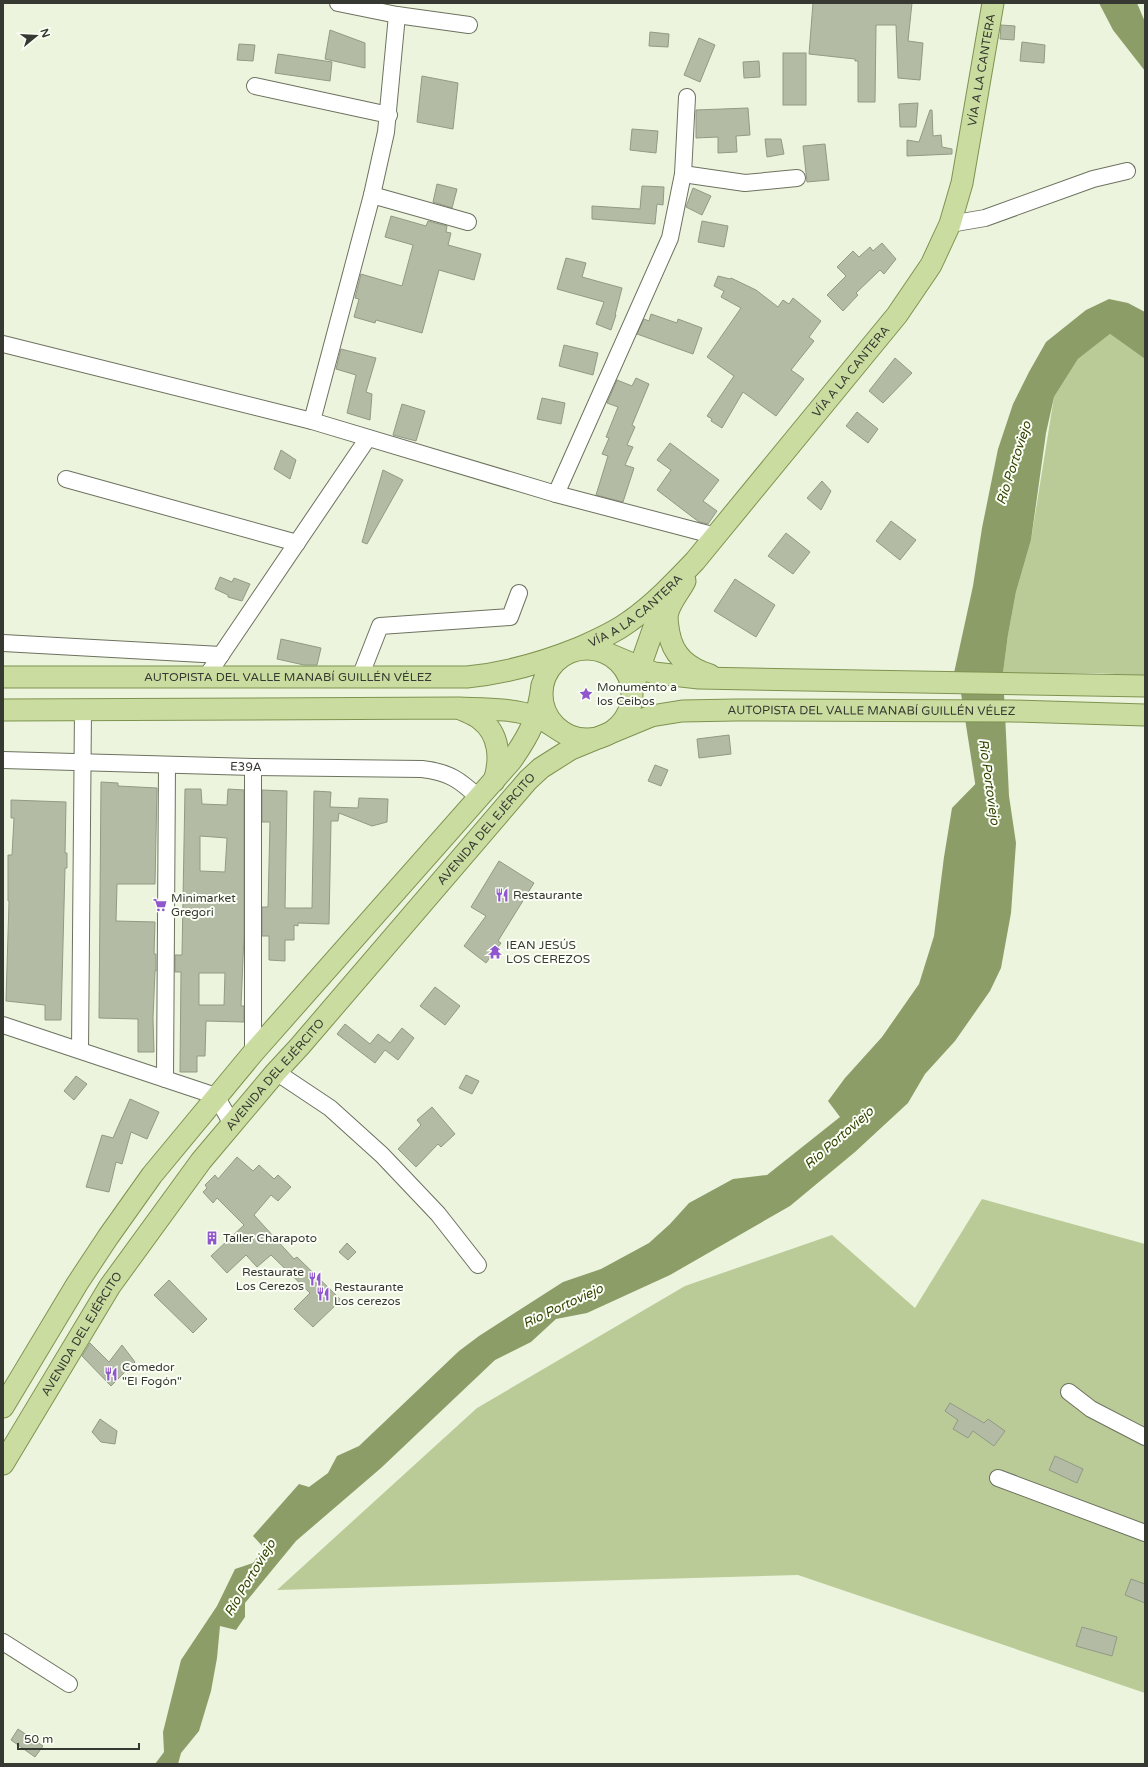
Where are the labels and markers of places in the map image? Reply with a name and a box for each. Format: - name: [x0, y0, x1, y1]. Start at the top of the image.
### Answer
- place label: Monumento a los Ceibos: [597, 680, 677, 708]
- place icon: Monumento a los Ceibos: [578, 686, 594, 702]
- restaurant icon: Restaurante: [494, 887, 510, 903]
- place label: Restaurante: [513, 888, 583, 902]
- place label: Minimarket Gregori: [171, 891, 236, 919]
- supermarket icon: Minimarket Gregori: [152, 897, 168, 913]
- place label: IEAN JESÚS LOS CEREZOS: [506, 938, 590, 966]
- temple icon: IEAN JESÚS LOS CEREZOS: [487, 944, 503, 960]
- building icon: Taller Charapoto: [204, 1230, 220, 1246]
- place label: Taller Charapoto: [223, 1231, 317, 1245]
- place label: Restaurate Los Cerezos: [236, 1265, 304, 1293]
- restaurant icon: Restaurate Los Cerezos: [307, 1271, 323, 1287]
- place label: Restaurante Los cerezos: [334, 1280, 404, 1308]
- restaurant icon: Restaurante Los cerezos: [315, 1286, 331, 1302]
- place label: Comedor "El Fogón": [122, 1360, 182, 1388]
- restaurant icon: Comedor "El Fogón": [103, 1366, 119, 1382]

